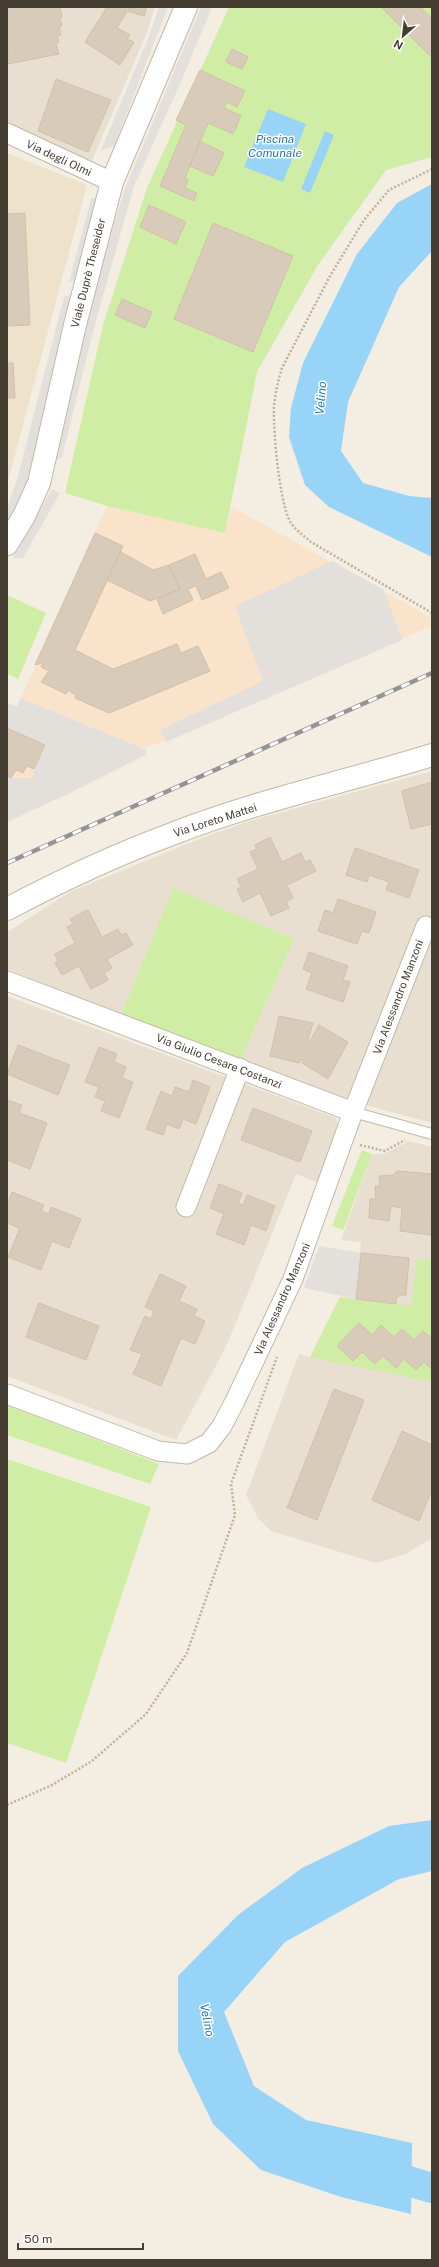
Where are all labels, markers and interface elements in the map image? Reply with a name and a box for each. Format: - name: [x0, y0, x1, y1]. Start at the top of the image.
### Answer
- north arrow: [383, 16, 423, 56]
- text: N: [392, 38, 405, 52]
- water label: Piscina Comunale: [248, 132, 303, 160]
- street label: Via degli Olmi: [25, 138, 93, 178]
- street label: Viale Duprè Theseider: [69, 217, 107, 329]
- water label: Velino: [313, 380, 329, 415]
- street label: Via Loreto Mattei: [172, 801, 258, 839]
- street label: Via Alessandro Manzoni: [371, 938, 425, 1056]
- street label: Via Giulio Cesare Costanzi: [155, 1032, 283, 1090]
- street label: Via Alessandro Manzoni: [252, 1241, 312, 1357]
- water label: Velino: [197, 2002, 217, 2038]
- scale bar: [18, 2225, 143, 2251]
- text: 50 m: [24, 2232, 52, 2246]

